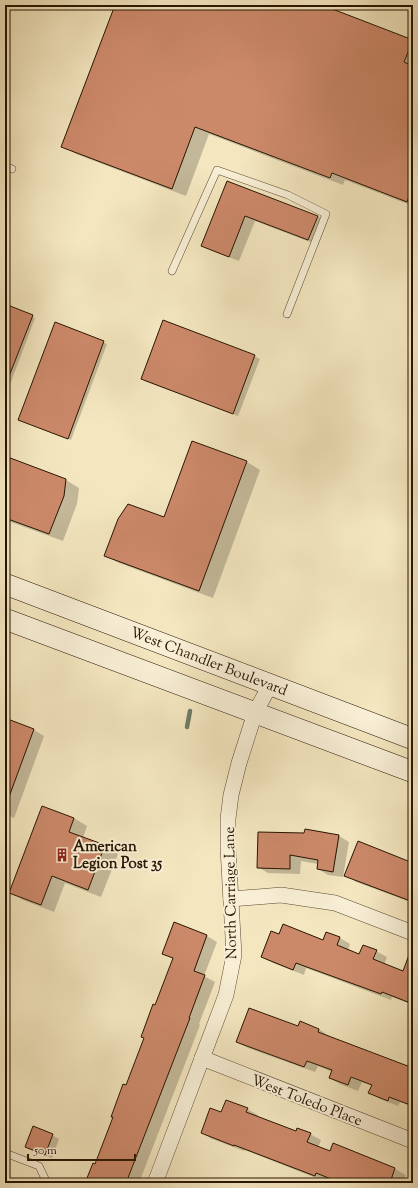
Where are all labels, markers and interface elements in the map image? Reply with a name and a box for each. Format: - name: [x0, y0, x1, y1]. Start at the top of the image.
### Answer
- street label: West Chandler Boulevard: [127, 623, 291, 702]
- street label: North Carriage Lane: [220, 826, 243, 959]
- place label: American Legion Post 35: [73, 837, 163, 875]
- building icon: American Legion Post 35: [54, 847, 70, 863]
- street label: West Toledo Place: [248, 1071, 365, 1132]
- scale bar: [28, 1136, 135, 1162]
- text: 50 m: [33, 1142, 57, 1160]

